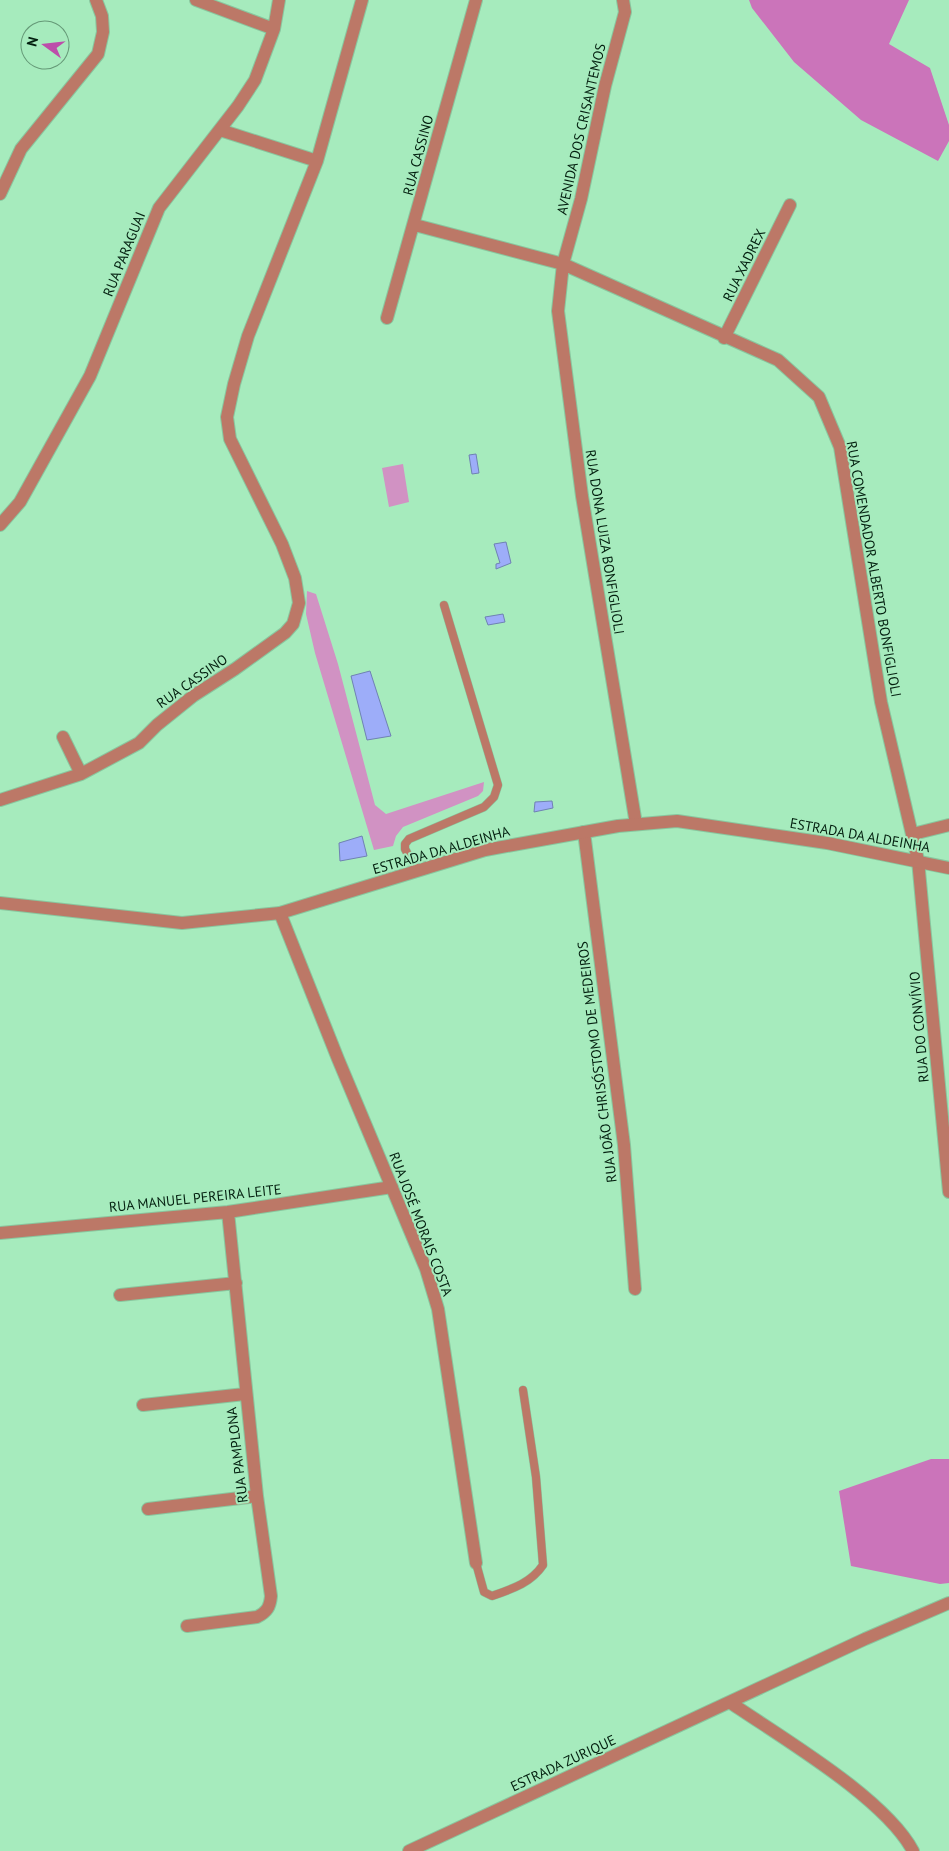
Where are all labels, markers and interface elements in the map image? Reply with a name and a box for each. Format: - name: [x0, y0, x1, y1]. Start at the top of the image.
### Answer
- north arrow: [20, 20, 70, 70]
- text: N: [23, 35, 42, 48]
- street label: AVENIDA DOS CRISANTEMOS: [553, 42, 609, 216]
- street label: RUA CASSINO: [399, 113, 437, 197]
- street label: RUA PARAGUAI: [99, 209, 149, 299]
- street label: RUA XADREX: [719, 225, 769, 304]
- street label: RUA COMENDADOR ALBERTO BONFIGLIOLI: [843, 440, 905, 698]
- street label: RUA DONA LUIZA BONFIGLIOLI: [582, 448, 628, 636]
- street label: RUA CASSINO: [153, 650, 231, 712]
- street label: ESTRADA DA ALDEINHA: [789, 814, 932, 856]
- street label: ESTRADA DA ALDEINHA: [370, 822, 512, 878]
- street label: RUA JOÃO CHRISÓSTOMO DE MEDEIROS: [573, 940, 621, 1184]
- street label: RUA DO CONVÍVIO: [905, 971, 933, 1083]
- street label: RUA JOSÉ MORAIS COSTA: [385, 1149, 457, 1299]
- street label: RUA MANUEL PEREIRA LEITE: [108, 1180, 282, 1216]
- street label: RUA PAMPLONA: [222, 1405, 252, 1504]
- street label: ESTRADA ZURIQUE: [507, 1731, 619, 1795]

